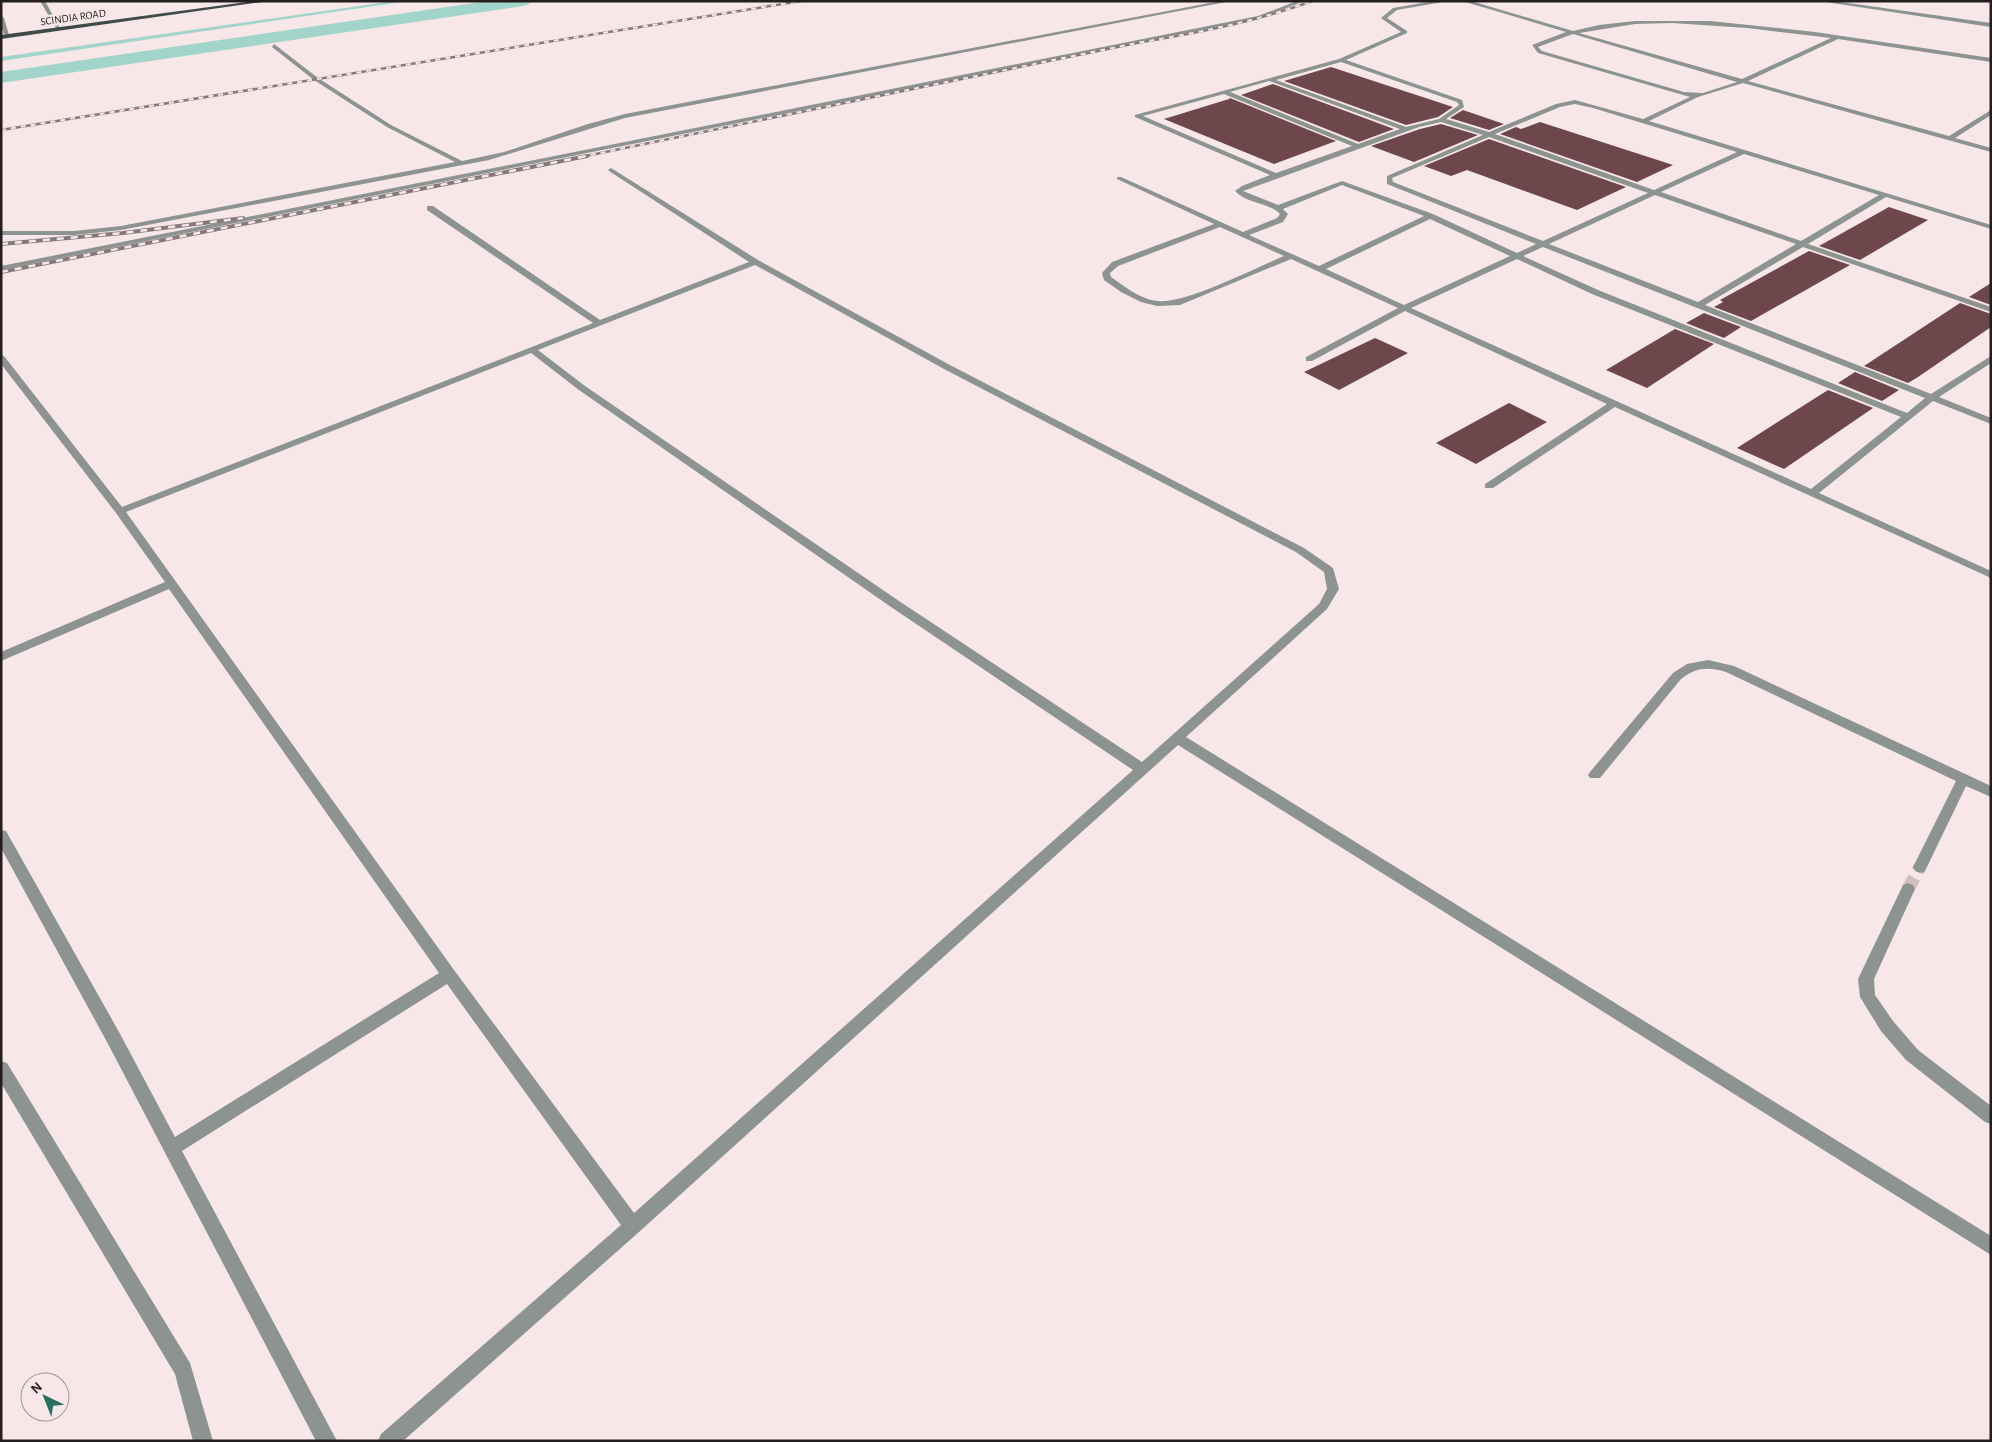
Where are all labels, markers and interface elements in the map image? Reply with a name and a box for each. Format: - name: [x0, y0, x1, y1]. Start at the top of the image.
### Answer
- street label: SCINDIA ROAD: [40, 7, 106, 28]
- north arrow: [20, 1372, 70, 1422]
- text: N: [28, 1380, 45, 1397]

